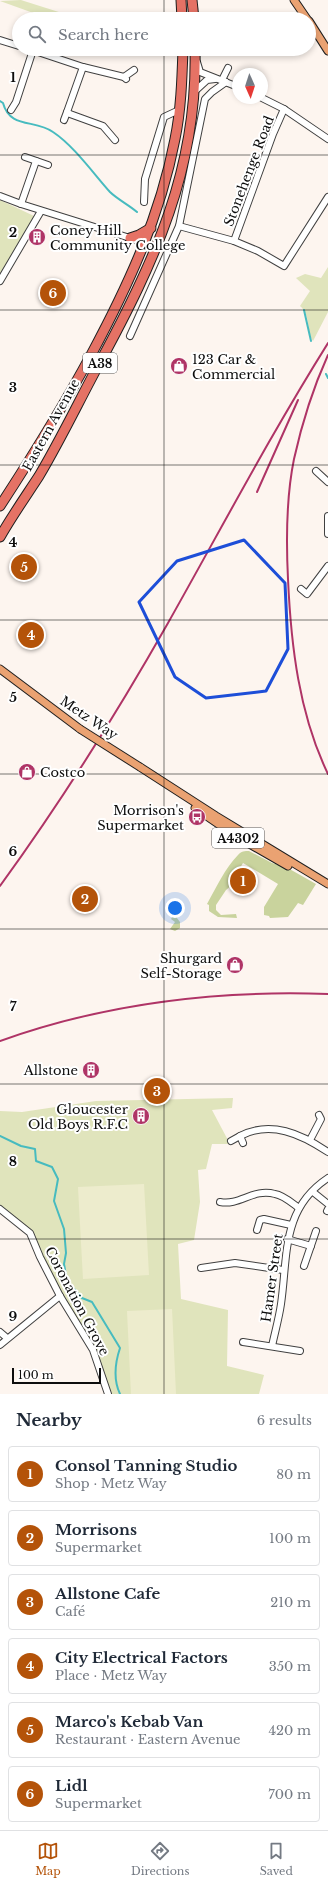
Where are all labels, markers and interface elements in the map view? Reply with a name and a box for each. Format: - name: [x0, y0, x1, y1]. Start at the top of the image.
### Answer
- search box: [12, 12, 316, 56]
- icon: search: [26, 23, 48, 45]
- text: Search here: [58, 25, 149, 44]
- north arrow: [232, 68, 268, 104]
- text: 1: [10, 69, 16, 86]
- street label: Stonehenge Road: [220, 113, 278, 229]
- place label: Coney Hill Community College: [50, 222, 186, 254]
- text: 2: [9, 224, 17, 241]
- building icon: Coney Hill Community College: [27, 227, 47, 247]
- pin: 6: [40, 278, 66, 308]
- place label: 123 Car & Commercial: [192, 351, 275, 383]
- road number: A38: [83, 353, 117, 373]
- shop icon: 123 Car & Commercial: [169, 356, 189, 376]
- street label: Eastern Avenue: [19, 376, 83, 474]
- text: 3: [9, 379, 17, 396]
- text: 4: [9, 534, 18, 551]
- pin: 5: [11, 552, 37, 582]
- pin: 4: [18, 620, 44, 650]
- text: 5: [9, 689, 17, 706]
- street label: Metz Way: [57, 692, 122, 744]
- shop icon: Costco: [17, 762, 37, 782]
- place label: Costco: [40, 764, 85, 781]
- place label: Morrison's Supermarket: [97, 802, 184, 834]
- bus stop icon: Morrison's Supermarket: [187, 807, 207, 827]
- road number: A4302: [212, 828, 264, 848]
- text: 6: [9, 843, 18, 860]
- pin: 1: [230, 866, 256, 896]
- pin: 2: [72, 884, 98, 914]
- your location: [165, 898, 185, 918]
- place label: Shurgard Self-Storage: [141, 950, 222, 982]
- shop icon: Shurgard Self-Storage: [225, 955, 245, 975]
- text: 7: [10, 998, 17, 1015]
- building icon: Allstone: [81, 1060, 101, 1080]
- place label: Allstone: [23, 1062, 78, 1079]
- pin: 3: [144, 1076, 170, 1106]
- place label: Gloucester Old Boys R.F.C: [28, 1101, 129, 1133]
- building icon: Gloucester Old Boys R.F.C: [131, 1106, 151, 1126]
- text: 8: [9, 1153, 17, 1170]
- street label: Hamer Street: [257, 1233, 287, 1323]
- street label: Coronation Grove: [41, 1244, 113, 1358]
- text: 9: [9, 1308, 18, 1325]
- scale bar: [12, 1366, 101, 1385]
- text: 100 m: [18, 1368, 54, 1382]
- text: Nearby: [16, 1410, 82, 1431]
- text: 6 results: [257, 1412, 312, 1429]
- text: Consol Tanning Studio: [55, 1456, 238, 1475]
- text: 1: [27, 1466, 33, 1483]
- text: 80 m: [276, 1466, 311, 1483]
- text: Shop · Metz Way: [55, 1475, 167, 1492]
- text: Morrisons: [55, 1520, 137, 1539]
- text: 2: [26, 1530, 34, 1547]
- text: 100 m: [269, 1530, 311, 1547]
- text: Supermarket: [55, 1539, 142, 1556]
- text: Allstone Cafe: [55, 1584, 160, 1603]
- text: 3: [26, 1594, 34, 1611]
- text: 210 m: [270, 1594, 311, 1611]
- text: Café: [55, 1603, 85, 1620]
- text: City Electrical Factors: [55, 1648, 228, 1667]
- text: 4: [26, 1658, 34, 1675]
- text: 350 m: [269, 1658, 311, 1675]
- text: Place · Metz Way: [55, 1667, 167, 1684]
- text: Marco's Kebab Van: [55, 1712, 203, 1731]
- text: 5: [26, 1722, 34, 1739]
- text: 420 m: [268, 1722, 311, 1739]
- text: Restaurant · Eastern Avenue: [55, 1731, 241, 1748]
- text: Lidl: [55, 1776, 87, 1795]
- text: 6: [26, 1786, 34, 1803]
- text: 700 m: [268, 1786, 311, 1803]
- text: Supermarket: [55, 1795, 142, 1812]
- tab: Map: [35, 1840, 61, 1878]
- tab: Directions: [131, 1840, 189, 1878]
- tab: Saved: [260, 1840, 293, 1878]

